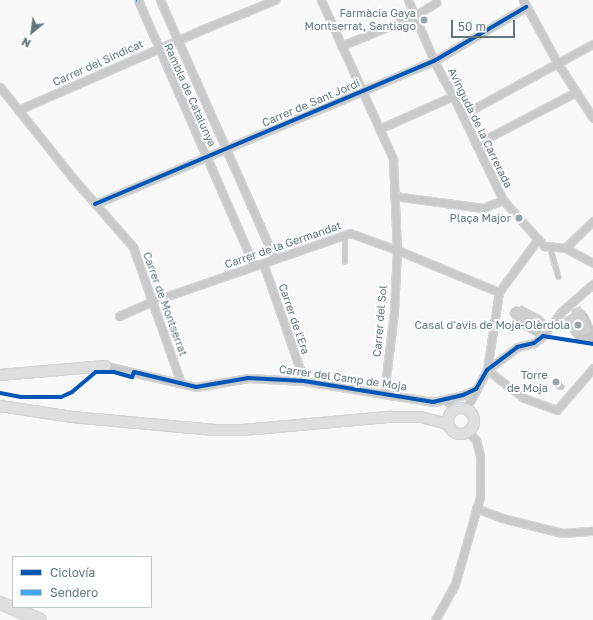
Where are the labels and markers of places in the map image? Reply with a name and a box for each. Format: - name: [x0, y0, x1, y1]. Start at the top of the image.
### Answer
- place label: Farmàcia Gaya Montserrat, Santiago: [304, 7, 416, 33]
- marker: Farmàcia Gaya Montserrat, Santiago: [419, 15, 429, 25]
- place label: Plaça Major: [450, 211, 511, 225]
- marker: Plaça Major: [514, 213, 524, 223]
- place label: Casal d'avis de Moja-Olèrdola: [415, 318, 570, 332]
- marker: Casal d'avis de Moja-Olèrdola: [573, 320, 583, 330]
- place label: Torre de Moja: [507, 369, 548, 395]
- marker: Torre de Moja: [551, 377, 561, 387]

